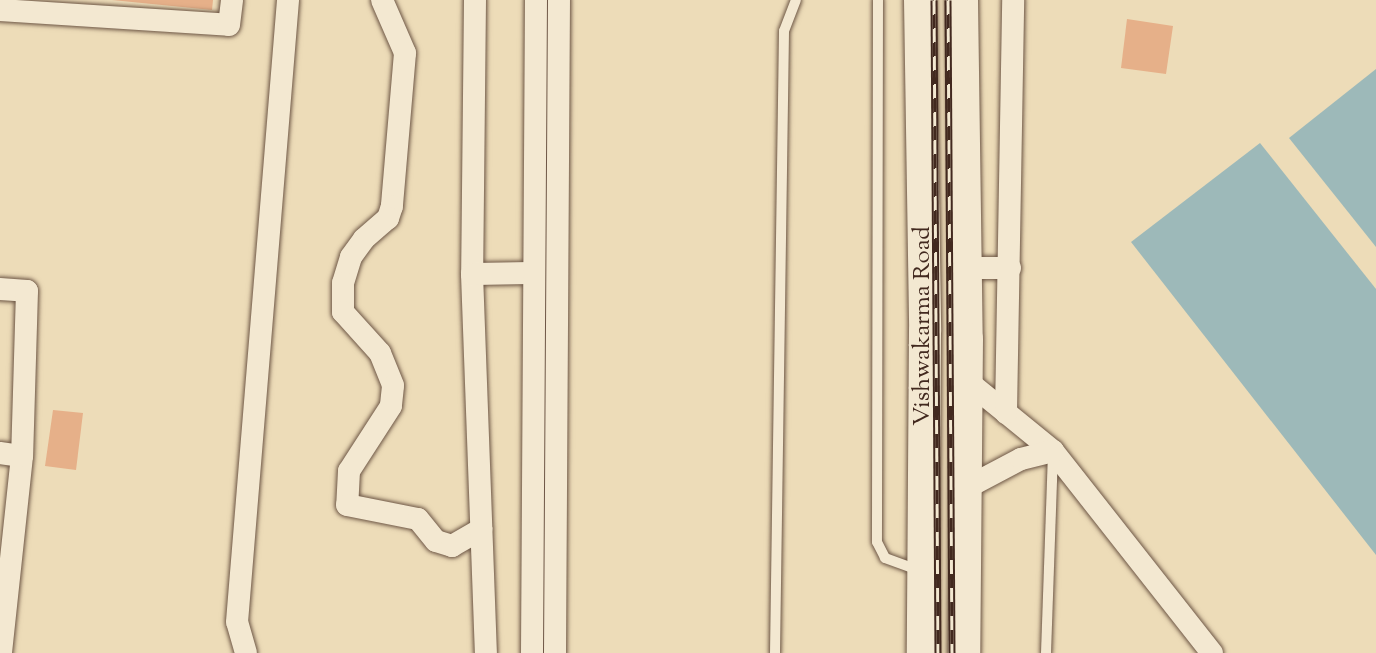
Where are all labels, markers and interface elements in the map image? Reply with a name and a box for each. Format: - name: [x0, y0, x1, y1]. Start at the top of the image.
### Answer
- street label: Vishwakarma Road: [910, 226, 938, 426]

